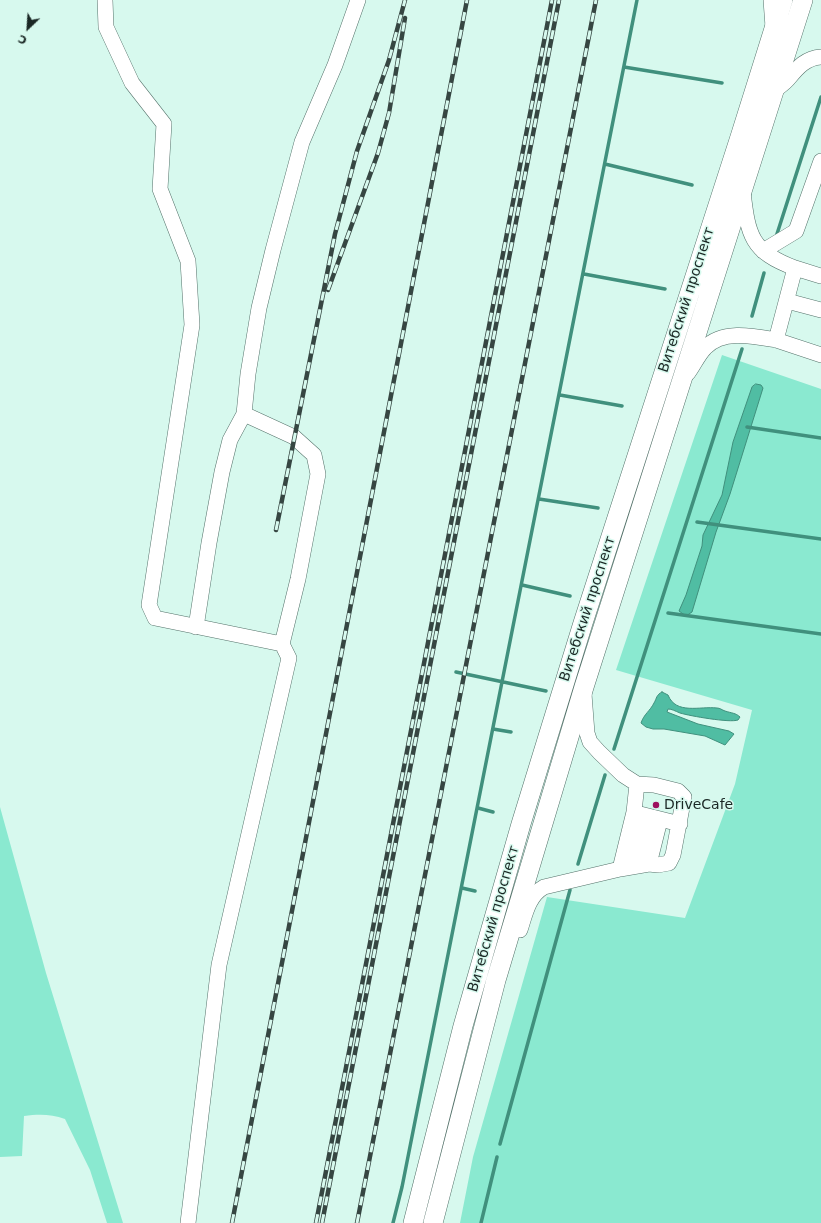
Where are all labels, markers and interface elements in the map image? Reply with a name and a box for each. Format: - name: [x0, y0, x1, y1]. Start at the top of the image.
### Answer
- north arrow: [8, 8, 48, 48]
- text: С: [16, 32, 29, 47]
- street label: Витебский проспект: [656, 225, 718, 375]
- street label: Витебский проспект: [557, 534, 619, 684]
- place label: DriveCafe: [664, 797, 733, 813]
- marker: DriveCafe: [651, 800, 661, 810]
- street label: Витебский проспект: [465, 844, 523, 994]

